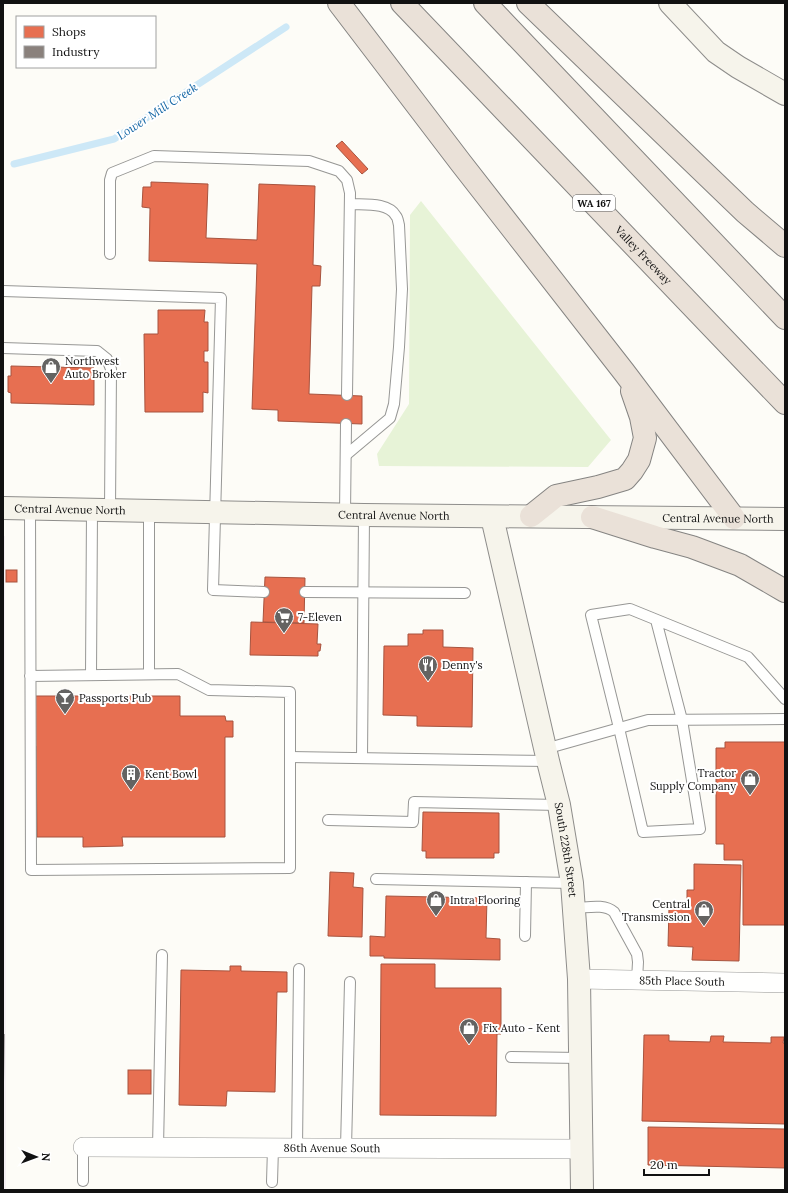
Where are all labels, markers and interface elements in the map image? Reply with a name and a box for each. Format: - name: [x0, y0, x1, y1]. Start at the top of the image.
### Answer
- legend: [16, 16, 156, 68]
- text: Shops: [52, 24, 86, 39]
- text: Industry: [52, 44, 100, 59]
- water label: Lower Mill Creek: [114, 79, 200, 143]
- road number: WA 167: [573, 195, 615, 211]
- street label: Valley Freeway: [611, 222, 675, 287]
- place label: Northwest Auto Broker: [64, 354, 127, 381]
- shop icon: Northwest Auto Broker: [40, 356, 62, 384]
- street label: Central Avenue North: [14, 501, 126, 517]
- street label: Central Avenue North: [338, 508, 450, 523]
- street label: Central Avenue North: [662, 511, 774, 526]
- supermarket icon: 7-Eleven: [273, 606, 295, 634]
- place label: 7-Eleven: [298, 610, 342, 624]
- restaurant icon: Denny's: [417, 654, 439, 682]
- place label: Denny's: [442, 658, 483, 672]
- bar icon: Passports Pub: [54, 687, 76, 715]
- place label: Passports Pub: [79, 691, 151, 705]
- building icon: Kent Bowl: [120, 763, 142, 791]
- place label: Tractor Supply Company: [650, 766, 736, 793]
- place label: Kent Bowl: [145, 767, 197, 781]
- shop icon: Tractor Supply Company: [739, 768, 761, 796]
- street label: South 228th Street: [552, 801, 580, 898]
- shop icon: Intra Flooring: [425, 889, 447, 917]
- place label: Intra Flooring: [450, 893, 521, 907]
- place label: Central Transmission: [622, 897, 690, 924]
- shop icon: Central Transmission: [693, 899, 715, 927]
- street label: 85th Place South: [639, 973, 726, 989]
- shop icon: Fix Auto - Kent: [458, 1017, 480, 1045]
- place label: Fix Auto - Kent: [483, 1021, 561, 1035]
- north arrow: [16, 1137, 56, 1177]
- street label: 86th Avenue South: [284, 1141, 381, 1155]
- scale bar: [644, 1151, 709, 1177]
- text: N: [39, 1153, 53, 1162]
- text: 20 m: [650, 1157, 678, 1172]

